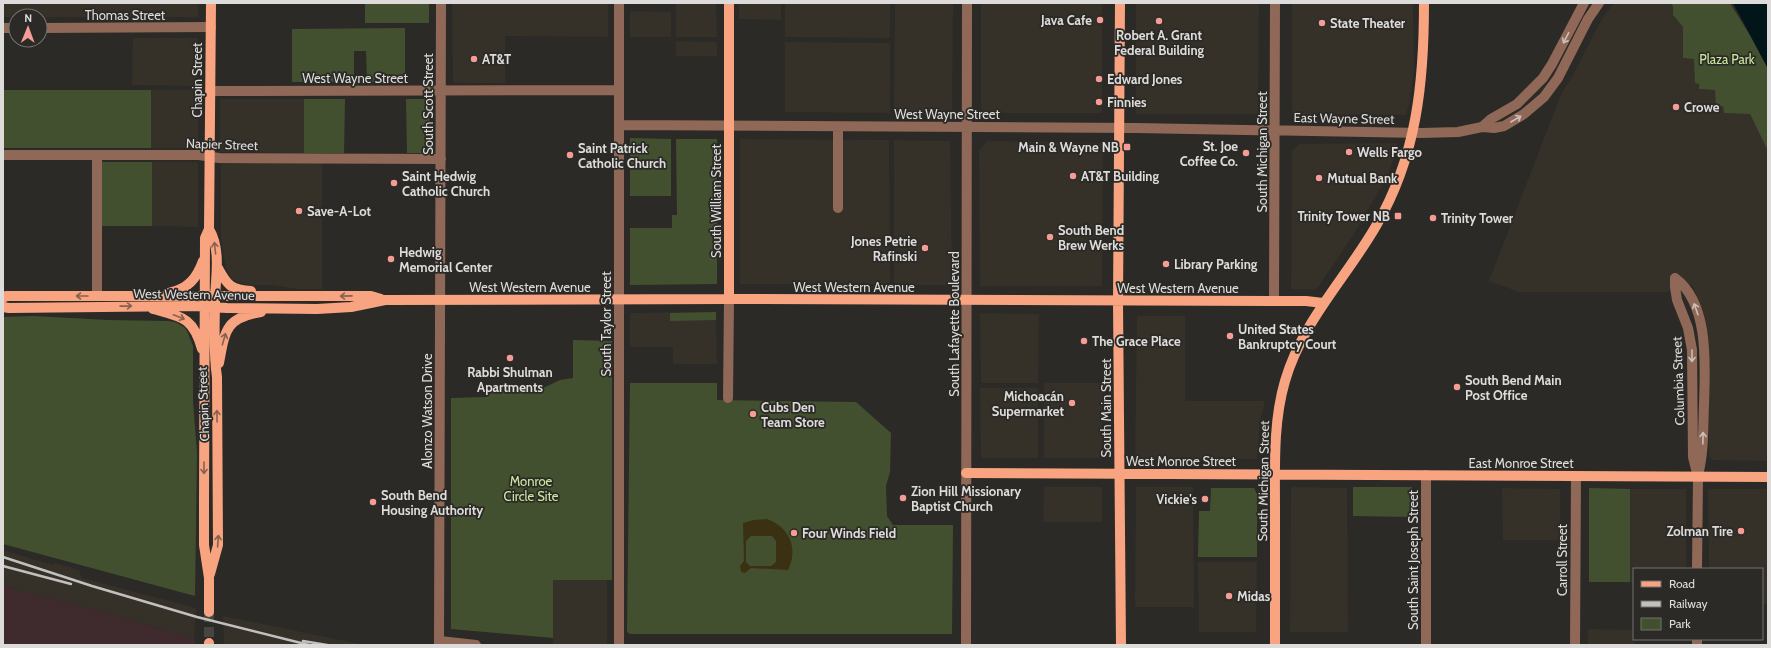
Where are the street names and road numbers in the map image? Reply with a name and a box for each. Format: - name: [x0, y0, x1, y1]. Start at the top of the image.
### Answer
- street label: Thomas Street: [85, 7, 166, 23]
- street label: Chapin Street: [189, 42, 205, 117]
- street label: South Scott Street: [420, 53, 436, 155]
- street label: West Wayne Street: [302, 70, 408, 86]
- street label: South Michigan Street: [1254, 91, 1270, 213]
- street label: West Wayne Street: [894, 106, 1000, 122]
- street label: East Wayne Street: [1294, 109, 1395, 127]
- street label: Napier Street: [186, 135, 259, 153]
- street label: South William Street: [708, 144, 724, 258]
- street label: South Lafayette Boulevard: [946, 251, 962, 397]
- street label: South Taylor Street: [598, 271, 614, 377]
- street label: West Western Avenue: [469, 279, 591, 295]
- street label: West Western Avenue: [793, 279, 915, 295]
- street label: West Western Avenue: [1117, 280, 1239, 296]
- street label: West Western Avenue: [133, 285, 255, 303]
- street label: Columbia Street: [1668, 336, 1688, 426]
- street label: Alonzo Watson Drive: [419, 353, 435, 469]
- street label: South Main Street: [1098, 358, 1114, 457]
- street label: Chapin Street: [194, 366, 212, 442]
- street label: South Michigan Street: [1254, 420, 1272, 542]
- street label: West Monroe Street: [1126, 453, 1237, 469]
- street label: East Monroe Street: [1468, 455, 1574, 471]
- street label: South Saint Joseph Street: [1405, 489, 1421, 630]
- street label: Carroll Street: [1554, 523, 1570, 596]

